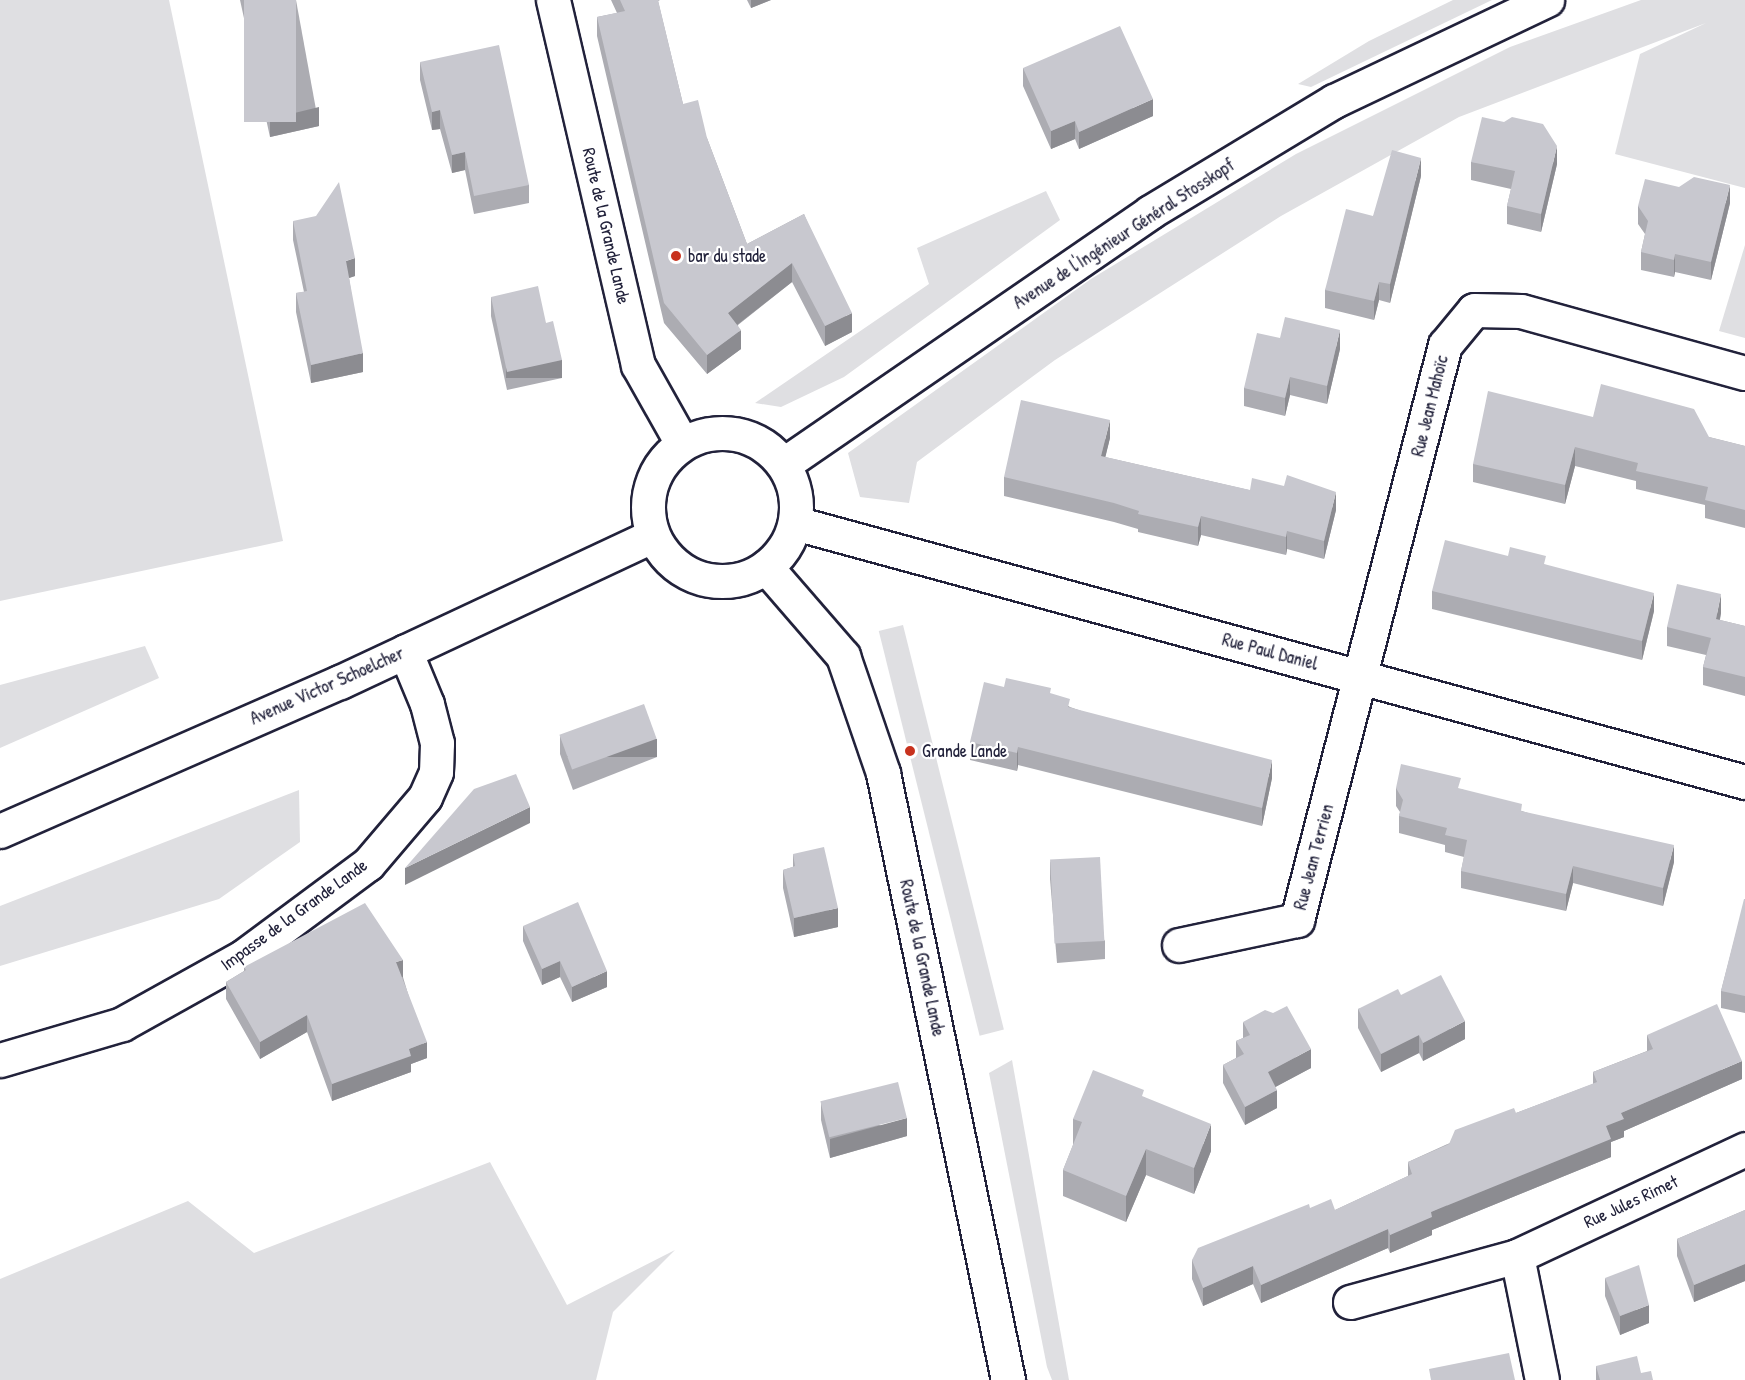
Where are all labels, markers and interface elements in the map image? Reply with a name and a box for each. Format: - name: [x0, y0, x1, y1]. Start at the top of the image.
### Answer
- street label: Route de la Grande Lande: [578, 146, 634, 306]
- street label: Avenue de l'Ingénieur Général Stosskopf: [1009, 154, 1239, 314]
- place label: bar du stade: [688, 245, 766, 267]
- marker: bar du stade: [669, 249, 683, 263]
- street label: Rue Jean Mahoïc: [1407, 353, 1453, 459]
- street label: Rue Paul Daniel: [1220, 629, 1320, 675]
- street label: Avenue Victor Schoelcher: [247, 642, 407, 730]
- place label: Grande Lande: [922, 740, 1007, 762]
- marker: Grande Lande: [903, 744, 917, 758]
- street label: Rue Jean Terrien: [1290, 802, 1338, 912]
- street label: Impasse de la Grande Lande: [217, 855, 371, 975]
- street label: Route de la Grande Lande: [895, 878, 949, 1038]
- street label: Rue Jules Rimet: [1581, 1171, 1681, 1233]

